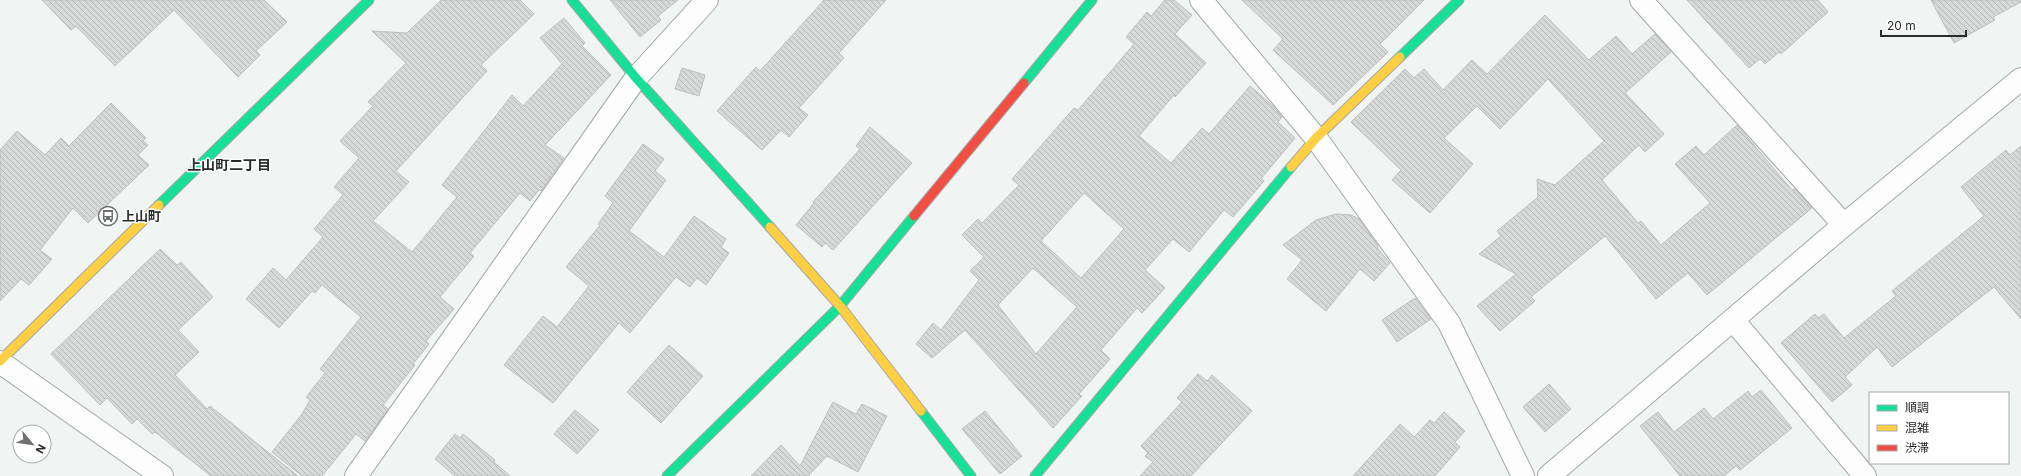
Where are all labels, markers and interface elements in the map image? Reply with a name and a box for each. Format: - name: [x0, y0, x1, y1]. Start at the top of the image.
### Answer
- scale bar: [1881, 12, 1966, 38]
- text: 20 m: [1887, 18, 1916, 33]
- district label: 上山町二丁目: [187, 156, 271, 173]
- bus stop icon: 上山町: [97, 205, 119, 227]
- place label: 上山町: [122, 208, 161, 224]
- legend: [1869, 392, 2009, 464]
- text: 順調: [1905, 400, 1929, 415]
- text: 混雑: [1905, 420, 1929, 435]
- north arrow: [12, 424, 52, 464]
- text: 渋滞: [1905, 440, 1929, 455]
- text: N: [33, 442, 49, 456]

